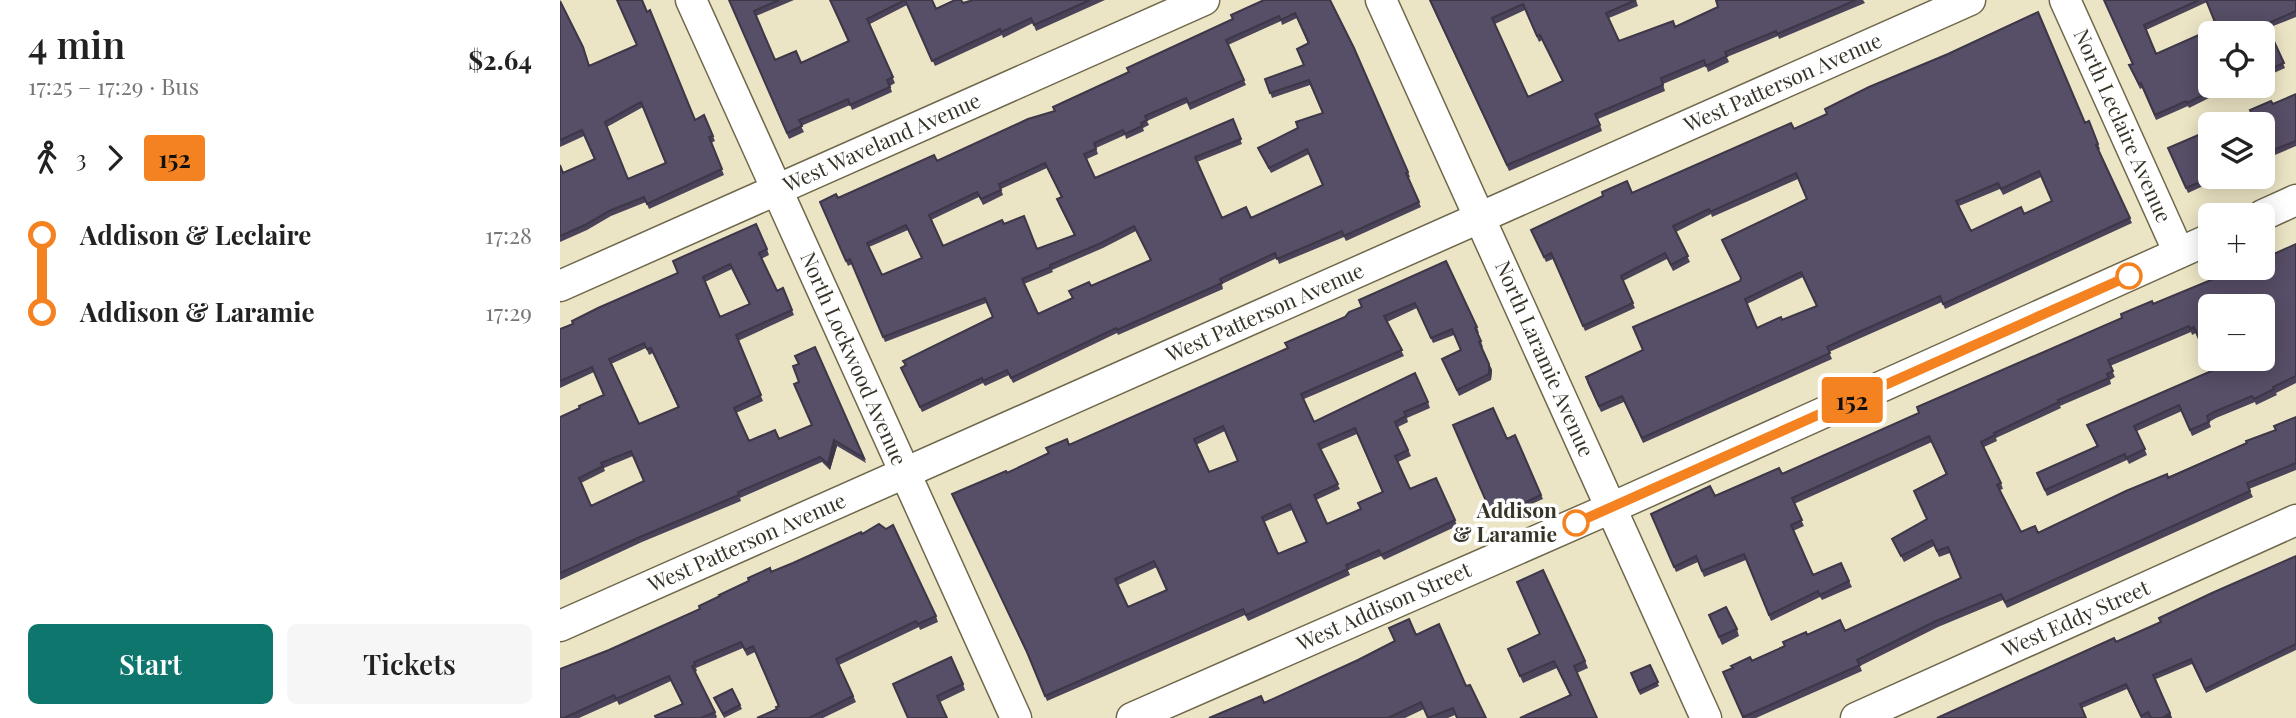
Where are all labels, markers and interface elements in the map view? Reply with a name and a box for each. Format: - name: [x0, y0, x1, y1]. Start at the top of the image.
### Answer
- text: 4 min: [28, 18, 125, 69]
- map controls: [2198, 21, 2275, 371]
- button: locate: [2198, 21, 2275, 98]
- street label: North Leclaire Avenue: [2068, 24, 2179, 227]
- street label: West Patterson Avenue: [1678, 25, 1886, 138]
- text: $2.64: [468, 42, 532, 77]
- text: 17:25 – 17:29 · Bus: [28, 70, 199, 101]
- street label: West Waveland Avenue: [777, 85, 984, 198]
- button: layers: [2198, 112, 2275, 189]
- icon: walk: [28, 139, 66, 177]
- icon: forward: [96, 139, 134, 177]
- text: 3: [76, 142, 86, 173]
- text: 152: [158, 142, 191, 174]
- button: +: [2198, 203, 2275, 280]
- text: Addison & Leclaire: [80, 217, 311, 252]
- text: 17:28: [485, 219, 532, 250]
- street label: North Lockwood Avenue: [795, 247, 915, 469]
- street label: West Patterson Avenue: [1160, 255, 1368, 368]
- street label: North Laramie Avenue: [1490, 256, 1602, 461]
- unlabelled marker: [2116, 263, 2142, 289]
- text: Addison & Laramie: [80, 294, 315, 329]
- button: −: [2198, 294, 2275, 371]
- text: 17:29: [485, 296, 532, 327]
- line badge: 152: [1812, 377, 1892, 423]
- text: 152: [1836, 384, 1868, 416]
- street label: West Patterson Avenue: [642, 485, 850, 598]
- place label: Addison & Laramie: [1453, 495, 1557, 547]
- marker: Addison & Laramie: [1563, 510, 1589, 536]
- street label: West Addison Street: [1291, 554, 1475, 657]
- street label: West Eddy Street: [1996, 572, 2154, 663]
- button: Start: [28, 624, 273, 704]
- button: Tickets: [287, 624, 532, 704]

